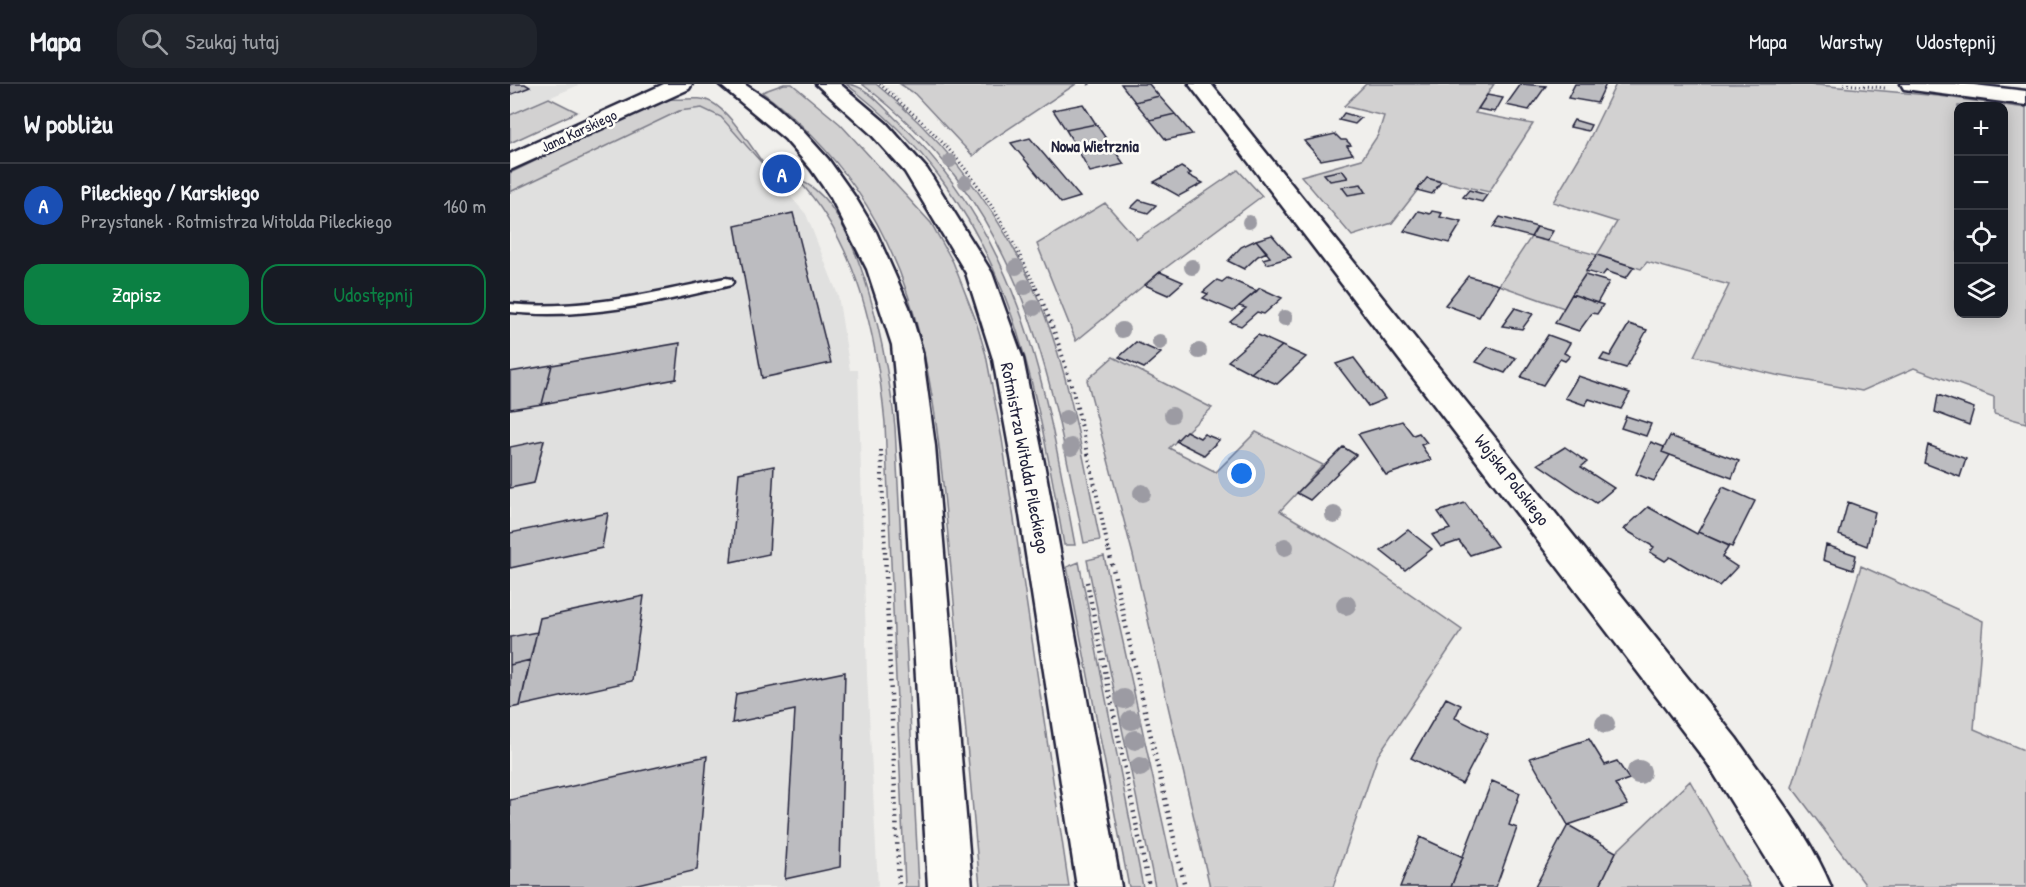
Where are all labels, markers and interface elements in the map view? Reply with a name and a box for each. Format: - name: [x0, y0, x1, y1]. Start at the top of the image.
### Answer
- search box: [117, 14, 537, 68]
- text: Mapa: [30, 22, 81, 60]
- icon: search: [138, 25, 171, 58]
- text: Szukaj tutaj: [186, 26, 280, 56]
- text: Mapa: [1749, 27, 1787, 56]
- text: Warstwy: [1820, 27, 1883, 56]
- text: Udostępnij: [1916, 27, 1996, 56]
- map controls: [1954, 102, 2008, 318]
- button: +: [1954, 102, 2008, 156]
- street label: Jana Karskiego: [538, 104, 620, 157]
- text: W pobliżu: [24, 106, 113, 141]
- district label: Nowa Wietrznia: [1051, 135, 1140, 157]
- pin: A: [762, 152, 802, 196]
- button: −: [1954, 156, 2008, 210]
- text: Pileckiego / Karskiego: [81, 177, 259, 207]
- text: A: [39, 192, 48, 219]
- text: 160 m: [444, 192, 486, 219]
- text: Przystanek · Rotmistrza Witolda Pileckiego: [81, 207, 392, 234]
- button: locate: [1954, 210, 2008, 264]
- button: Zapisz: [24, 264, 249, 325]
- button: Udostępnij: [261, 264, 486, 325]
- button: layers: [1954, 264, 2008, 318]
- street label: Rotmistrza Witolda Pileckiego: [995, 360, 1056, 555]
- street label: Wojska Polskiego: [1469, 429, 1556, 531]
- your location: [1227, 459, 1256, 488]

